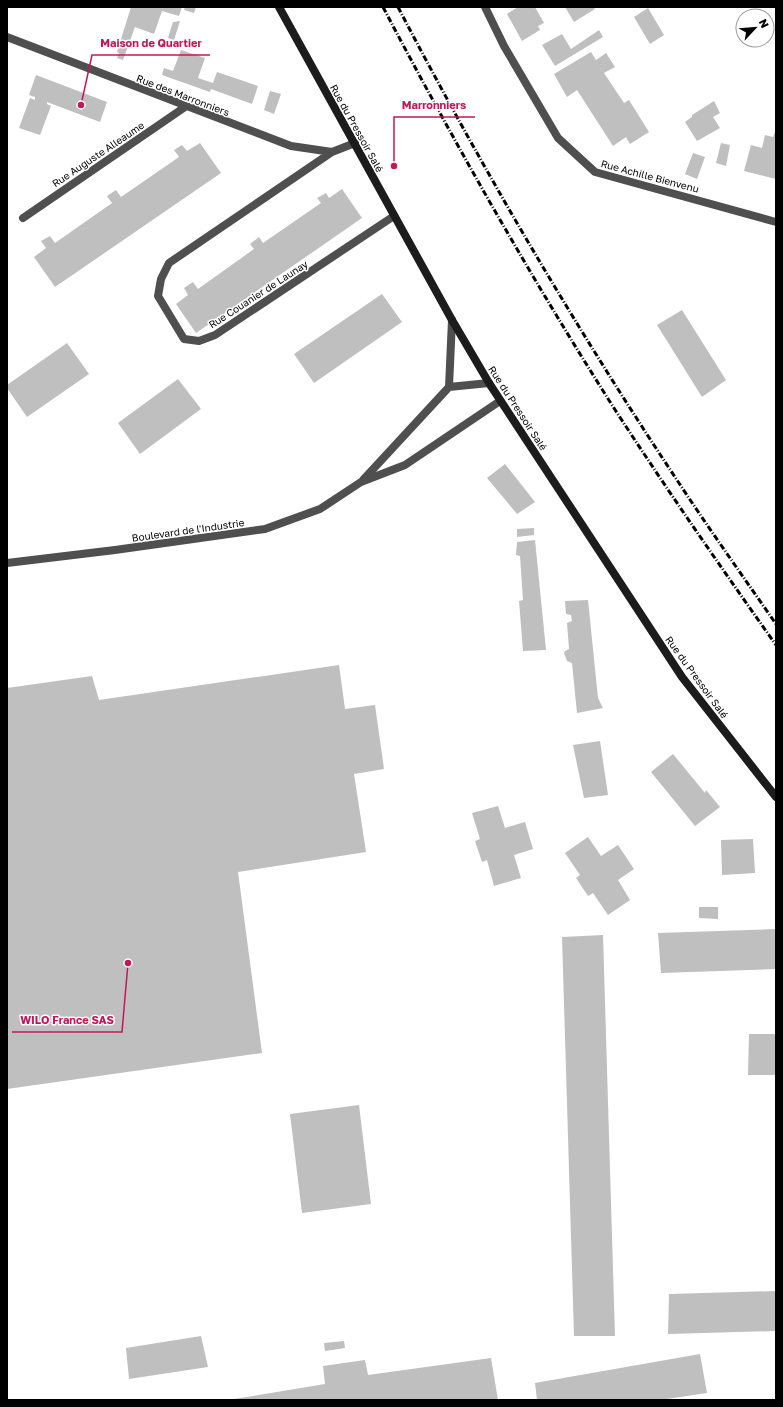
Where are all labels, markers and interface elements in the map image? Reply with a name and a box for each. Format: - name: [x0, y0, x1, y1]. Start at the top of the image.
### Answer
- north arrow: [735, 8, 775, 48]
- text: N: [757, 17, 772, 30]
- callout: Maison de Quartier: [92, 32, 210, 55]
- text: Maison de Quartier: [100, 36, 202, 49]
- street label: Rue des Marronniers: [135, 72, 231, 118]
- street label: Rue du Pressoir Salé: [328, 82, 386, 174]
- callout: Marronniers: [394, 94, 475, 117]
- text: Marronniers: [402, 98, 466, 111]
- street label: Rue Auguste Alleaume: [50, 119, 146, 189]
- street label: Rue Achille Bienvenu: [600, 157, 700, 195]
- street label: Rue Couanier de Launay: [206, 257, 310, 331]
- street label: Rue du Pressoir Salé: [486, 363, 550, 453]
- street label: Boulevard de l'Industrie: [131, 516, 245, 544]
- street label: Rue du Pressoir Salé: [663, 634, 731, 721]
- callout: WILO France SAS: [12, 1009, 122, 1032]
- text: WILO France SAS: [20, 1013, 114, 1026]

